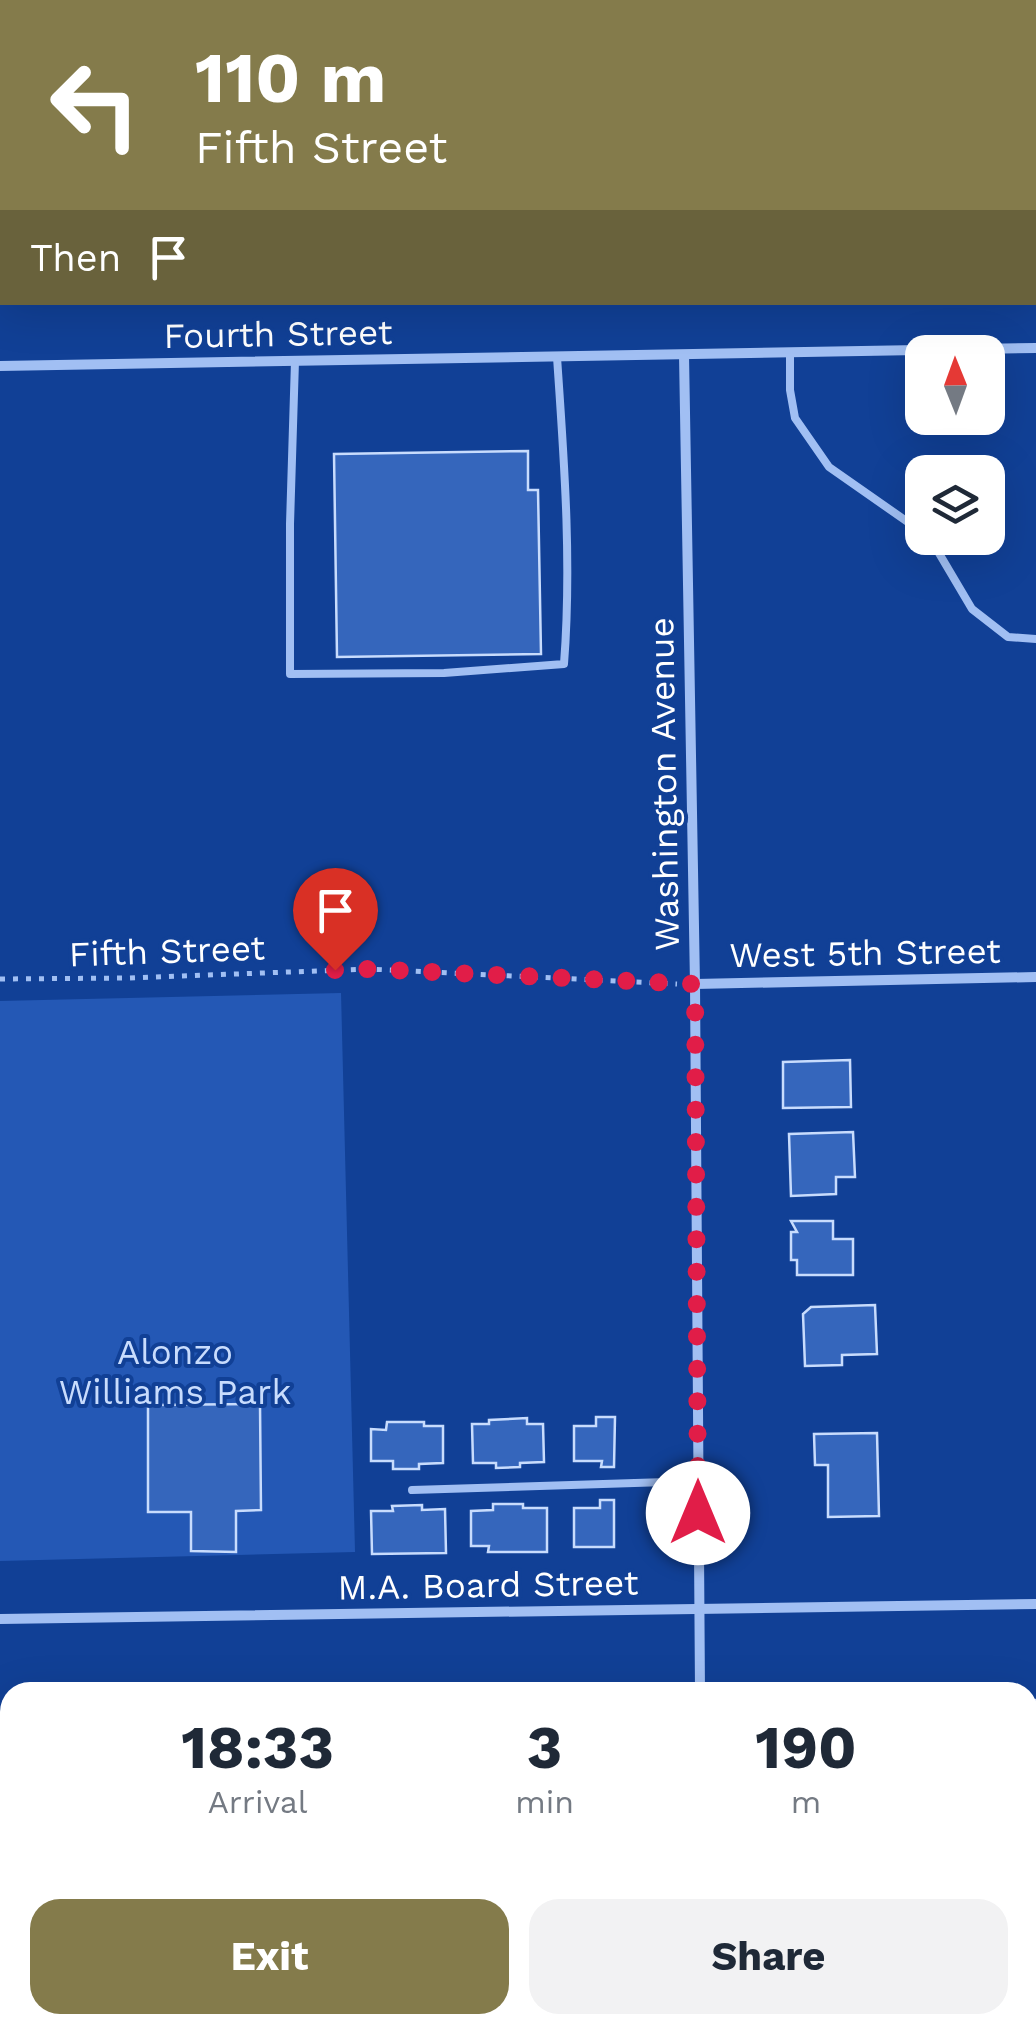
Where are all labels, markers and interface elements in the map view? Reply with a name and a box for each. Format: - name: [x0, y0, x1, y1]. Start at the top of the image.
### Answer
- text: 110 m: [195, 37, 386, 119]
- icon: left: [30, 40, 160, 170]
- text: Fifth Street: [195, 121, 447, 174]
- icon: arrive: [141, 230, 196, 285]
- text: Then: [30, 236, 121, 280]
- street label: Fourth Street: [163, 311, 393, 357]
- north arrow: [905, 335, 1005, 435]
- map controls: [905, 335, 1005, 555]
- button: layers: [905, 455, 1005, 555]
- street label: Washington Avenue: [640, 617, 688, 951]
- pin: [293, 868, 378, 971]
- icon: arrive: [308, 883, 363, 938]
- street label: Fifth Street: [68, 927, 266, 975]
- street label: West 5th Street: [729, 930, 1002, 976]
- park label: Alonzo Williams Park: [59, 1331, 291, 1413]
- position arrow: [646, 1461, 750, 1565]
- street label: M.A. Board Street: [337, 1561, 639, 1609]
- text: 18:33: [181, 1712, 334, 1783]
- text: 3: [527, 1712, 562, 1783]
- text: 190: [755, 1712, 857, 1783]
- text: Arrival: [208, 1783, 308, 1821]
- text: min: [515, 1783, 574, 1821]
- text: m: [791, 1783, 821, 1821]
- button: Exit: [30, 1899, 509, 2014]
- button: Share: [529, 1899, 1008, 2014]

